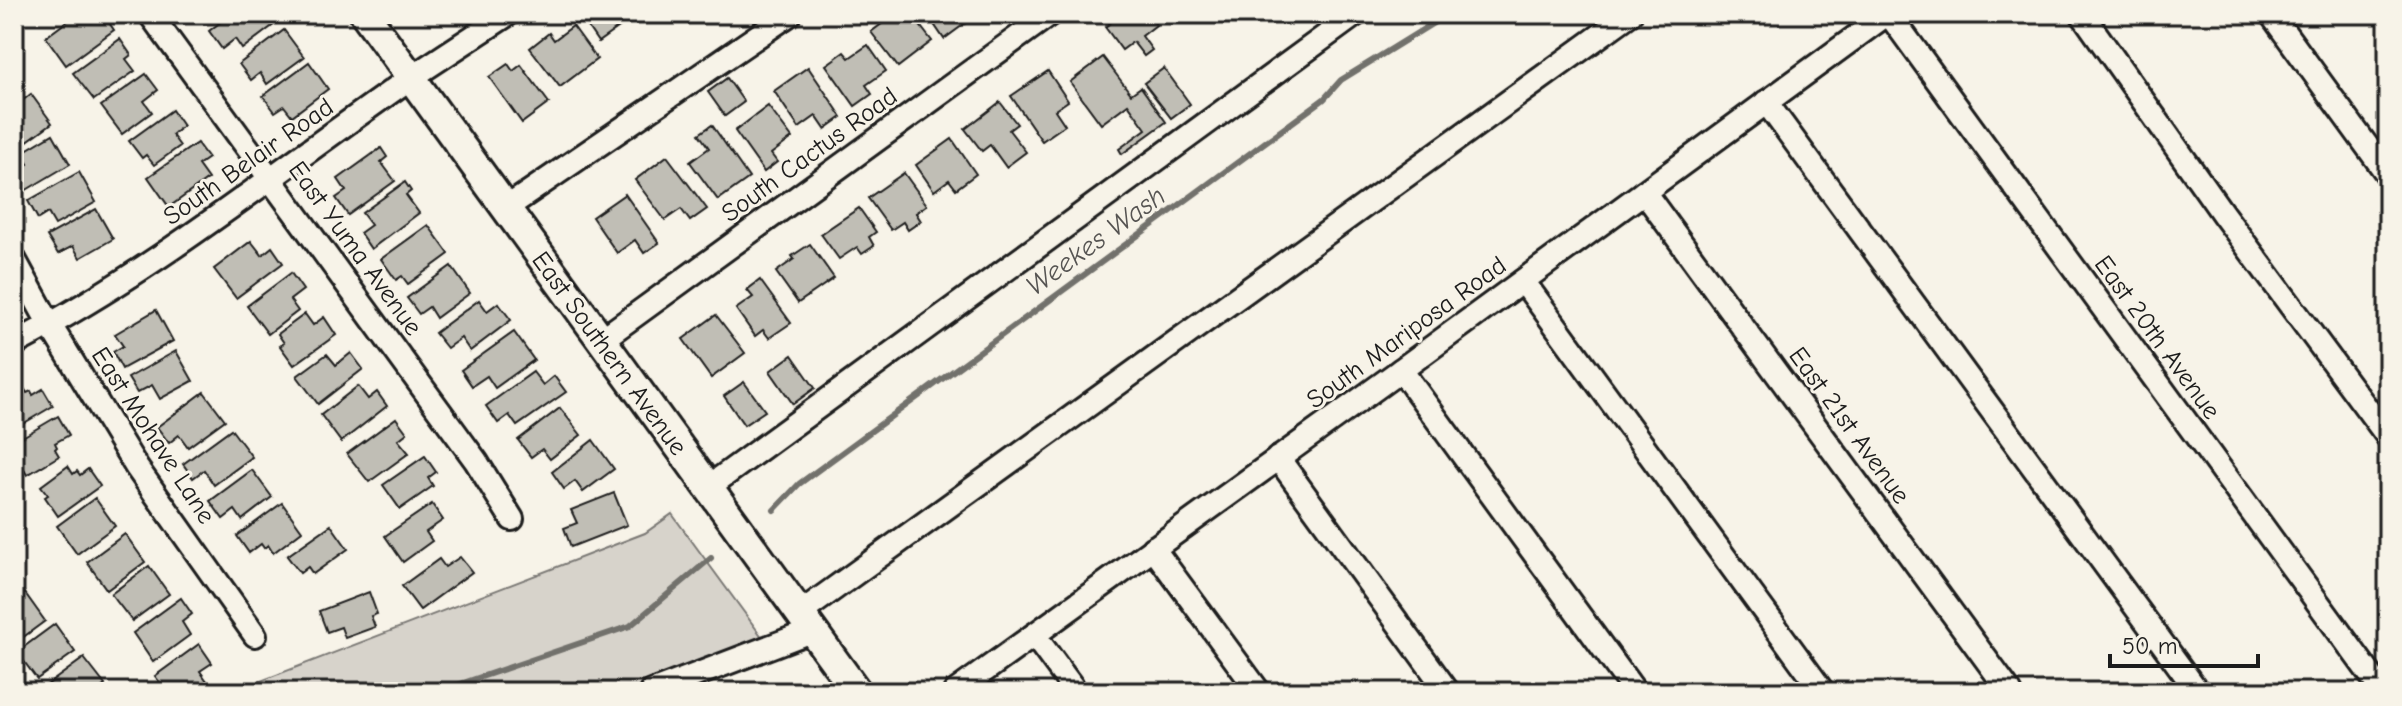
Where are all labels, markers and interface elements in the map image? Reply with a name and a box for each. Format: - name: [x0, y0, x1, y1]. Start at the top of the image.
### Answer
- street label: South Cactus Road: [716, 81, 903, 229]
- street label: South Belair Road: [158, 92, 339, 232]
- street label: East Yuma Avenue: [282, 156, 428, 341]
- water label: Weekes Wash: [1020, 180, 1171, 302]
- street label: East Southern Avenue: [525, 246, 693, 461]
- street label: South Mariposa Road: [1301, 250, 1512, 415]
- street label: East 20th Avenue: [2088, 250, 2227, 425]
- street label: East Mohave Lane: [85, 342, 221, 529]
- street label: East 21st Avenue: [1782, 342, 1916, 510]
- scale bar: [2110, 618, 2258, 668]
- text: 50 m: [2122, 632, 2178, 660]

